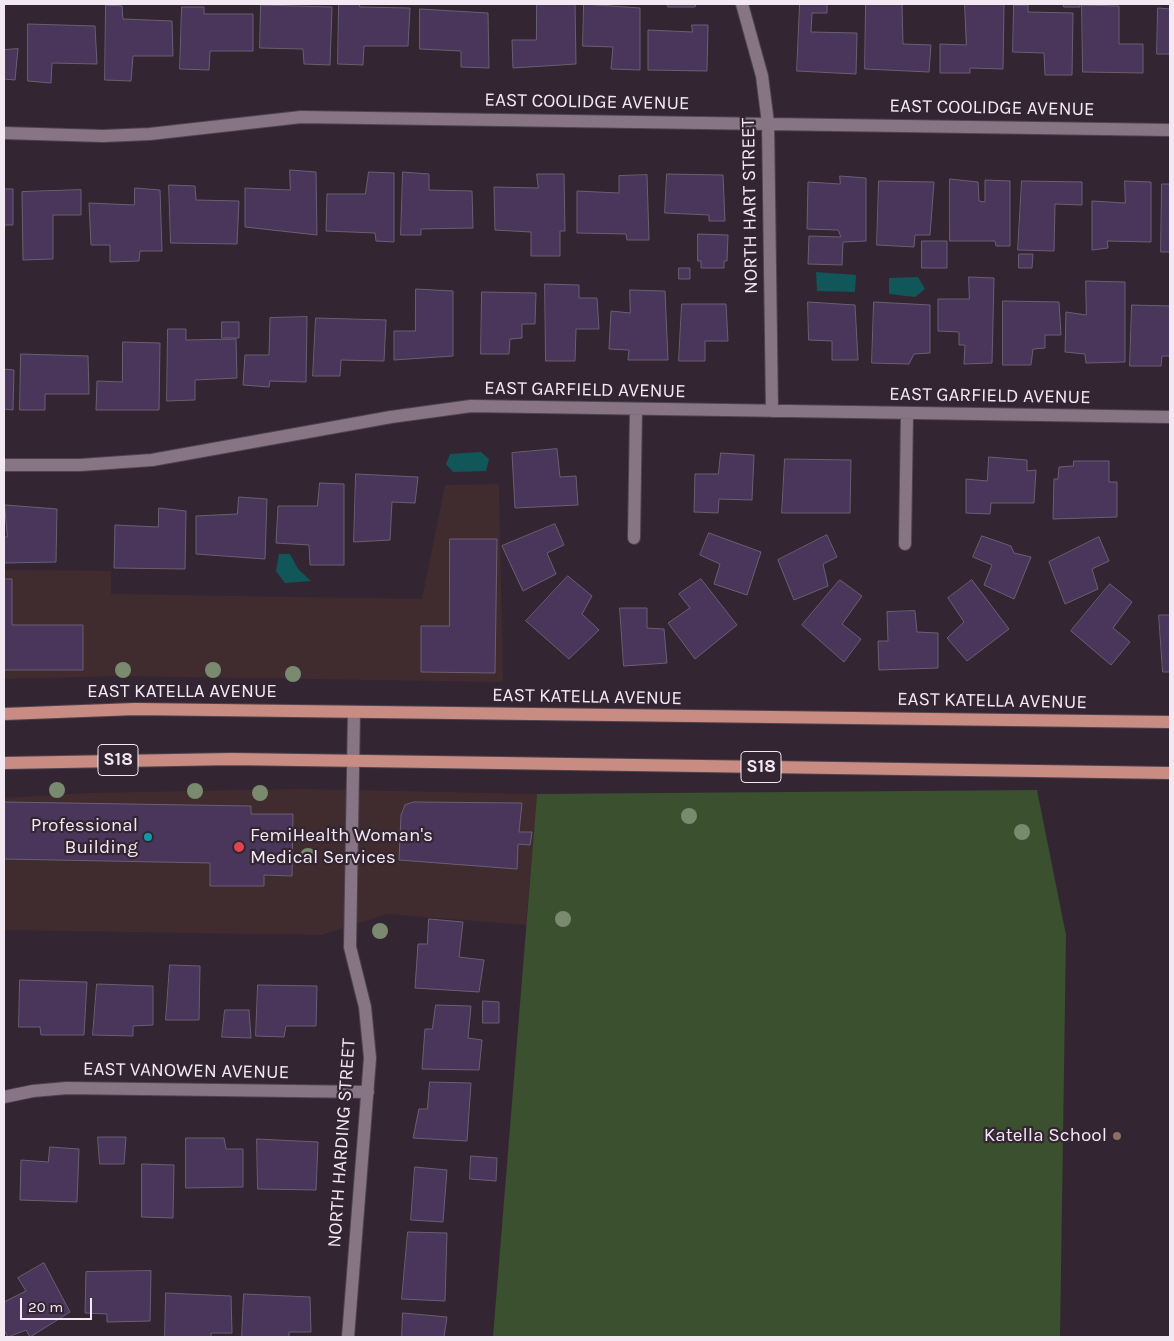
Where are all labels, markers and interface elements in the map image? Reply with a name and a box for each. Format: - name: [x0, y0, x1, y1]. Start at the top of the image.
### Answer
- street label: EAST COOLIDGE AVENUE: [484, 89, 690, 115]
- street label: EAST COOLIDGE AVENUE: [889, 95, 1095, 121]
- street label: NORTH HART STREET: [737, 118, 763, 294]
- street label: EAST GARFIELD AVENUE: [484, 377, 686, 403]
- street label: EAST GARFIELD AVENUE: [889, 383, 1091, 409]
- street label: EAST KATELLA AVENUE: [87, 681, 277, 703]
- street label: EAST KATELLA AVENUE: [492, 684, 682, 710]
- street label: EAST KATELLA AVENUE: [897, 688, 1087, 714]
- road number: S18: [98, 744, 138, 776]
- road number: S18: [741, 752, 781, 782]
- place label: Professional Building: [31, 815, 138, 859]
- place label: FemiHealth Woman's Medical Services: [250, 825, 433, 869]
- marker: Professional Building: [142, 831, 154, 843]
- marker: FemiHealth Woman's Medical Services: [232, 840, 246, 854]
- street label: NORTH HARDING STREET: [323, 1037, 361, 1249]
- street label: EAST VANOWEN AVENUE: [83, 1058, 289, 1084]
- place label: Katella School: [984, 1125, 1107, 1147]
- marker: Katella School: [1111, 1130, 1123, 1142]
- scale bar: [22, 1288, 95, 1320]
- text: 20 m: [28, 1298, 63, 1316]

